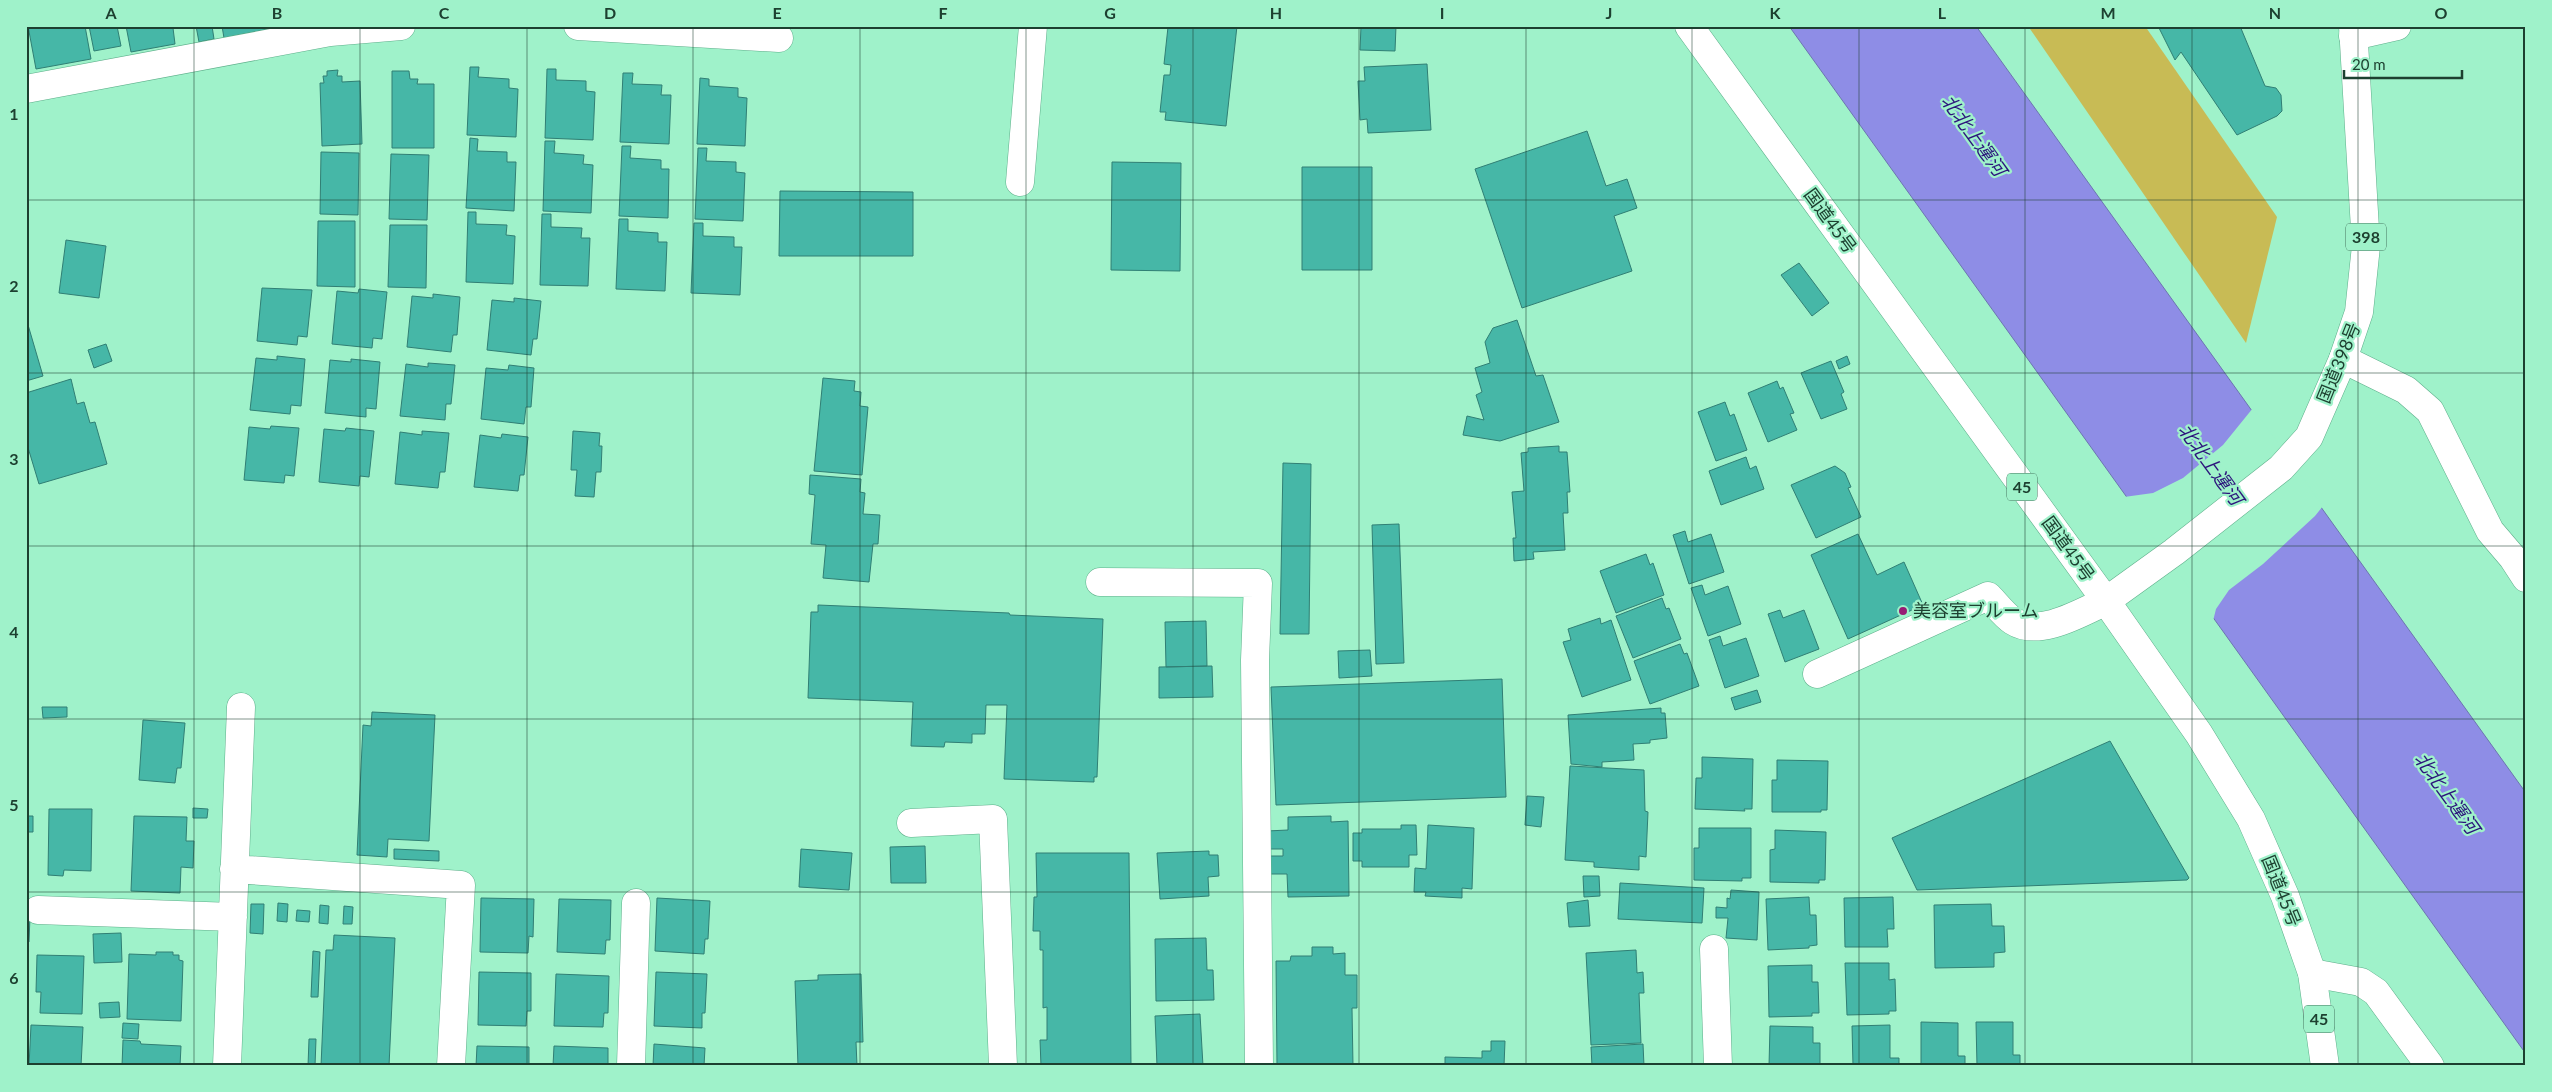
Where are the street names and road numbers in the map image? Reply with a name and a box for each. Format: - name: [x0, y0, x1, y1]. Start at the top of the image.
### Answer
- street label: 国道45号: [1800, 184, 1862, 257]
- road number: 398: [2346, 223, 2386, 250]
- street label: 国道398号: [2312, 319, 2364, 406]
- road number: 45: [2007, 474, 2037, 501]
- street label: 国道45号: [2038, 512, 2100, 585]
- street label: 国道45号: [2258, 852, 2306, 929]
- road number: 45: [2304, 1006, 2334, 1032]

